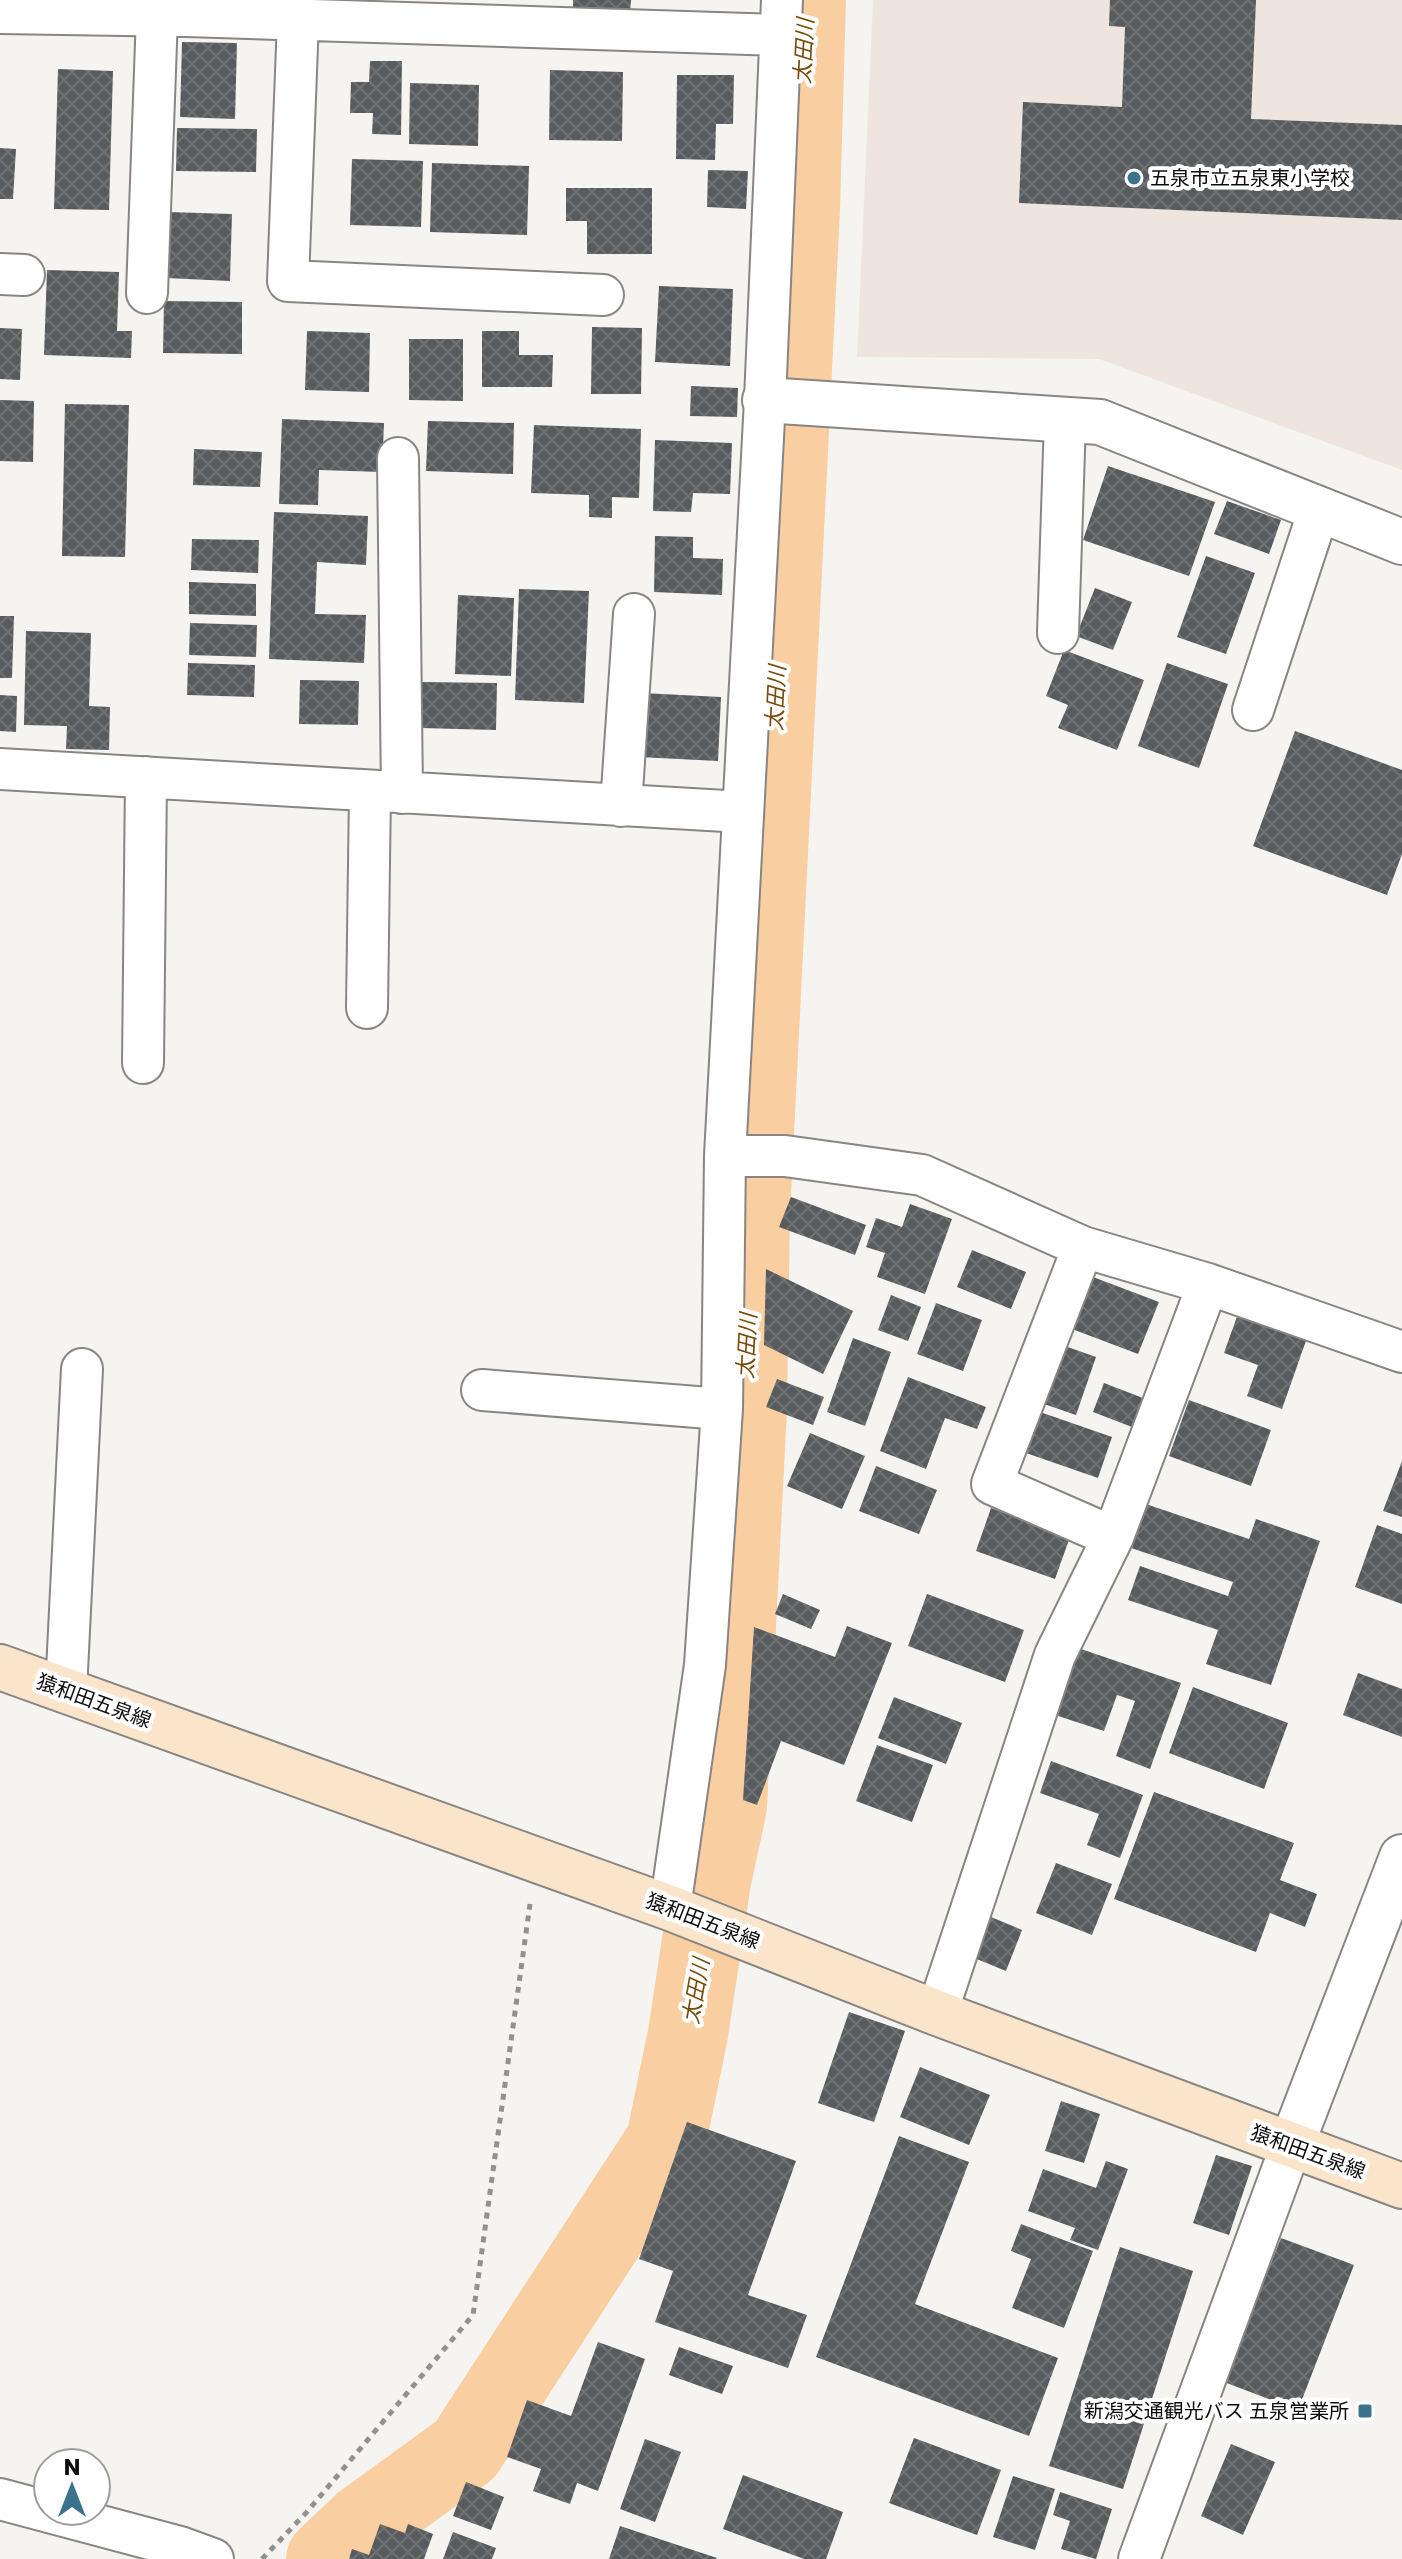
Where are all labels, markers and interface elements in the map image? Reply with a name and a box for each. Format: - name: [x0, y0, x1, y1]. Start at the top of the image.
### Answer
- water label: 太田川: [787, 15, 821, 85]
- place label: 五泉市立五泉東小学校: [1150, 164, 1350, 192]
- marker: 五泉市立五泉東小学校: [1125, 169, 1143, 187]
- water label: 太田川: [759, 662, 793, 732]
- water label: 太田川: [730, 1310, 764, 1380]
- street label: 猿和田五泉線: [33, 1667, 155, 1735]
- street label: 猿和田五泉線: [642, 1886, 764, 1956]
- water label: 太田川: [675, 1954, 717, 2026]
- street label: 猿和田五泉線: [1247, 2118, 1369, 2186]
- place label: 新潟交通観光バス 五泉営業所: [1084, 2397, 1349, 2425]
- marker: 新潟交通観光バス 五泉営業所: [1356, 2402, 1374, 2420]
- north arrow: [32, 2447, 112, 2527]
- text: N: [64, 2452, 80, 2483]

